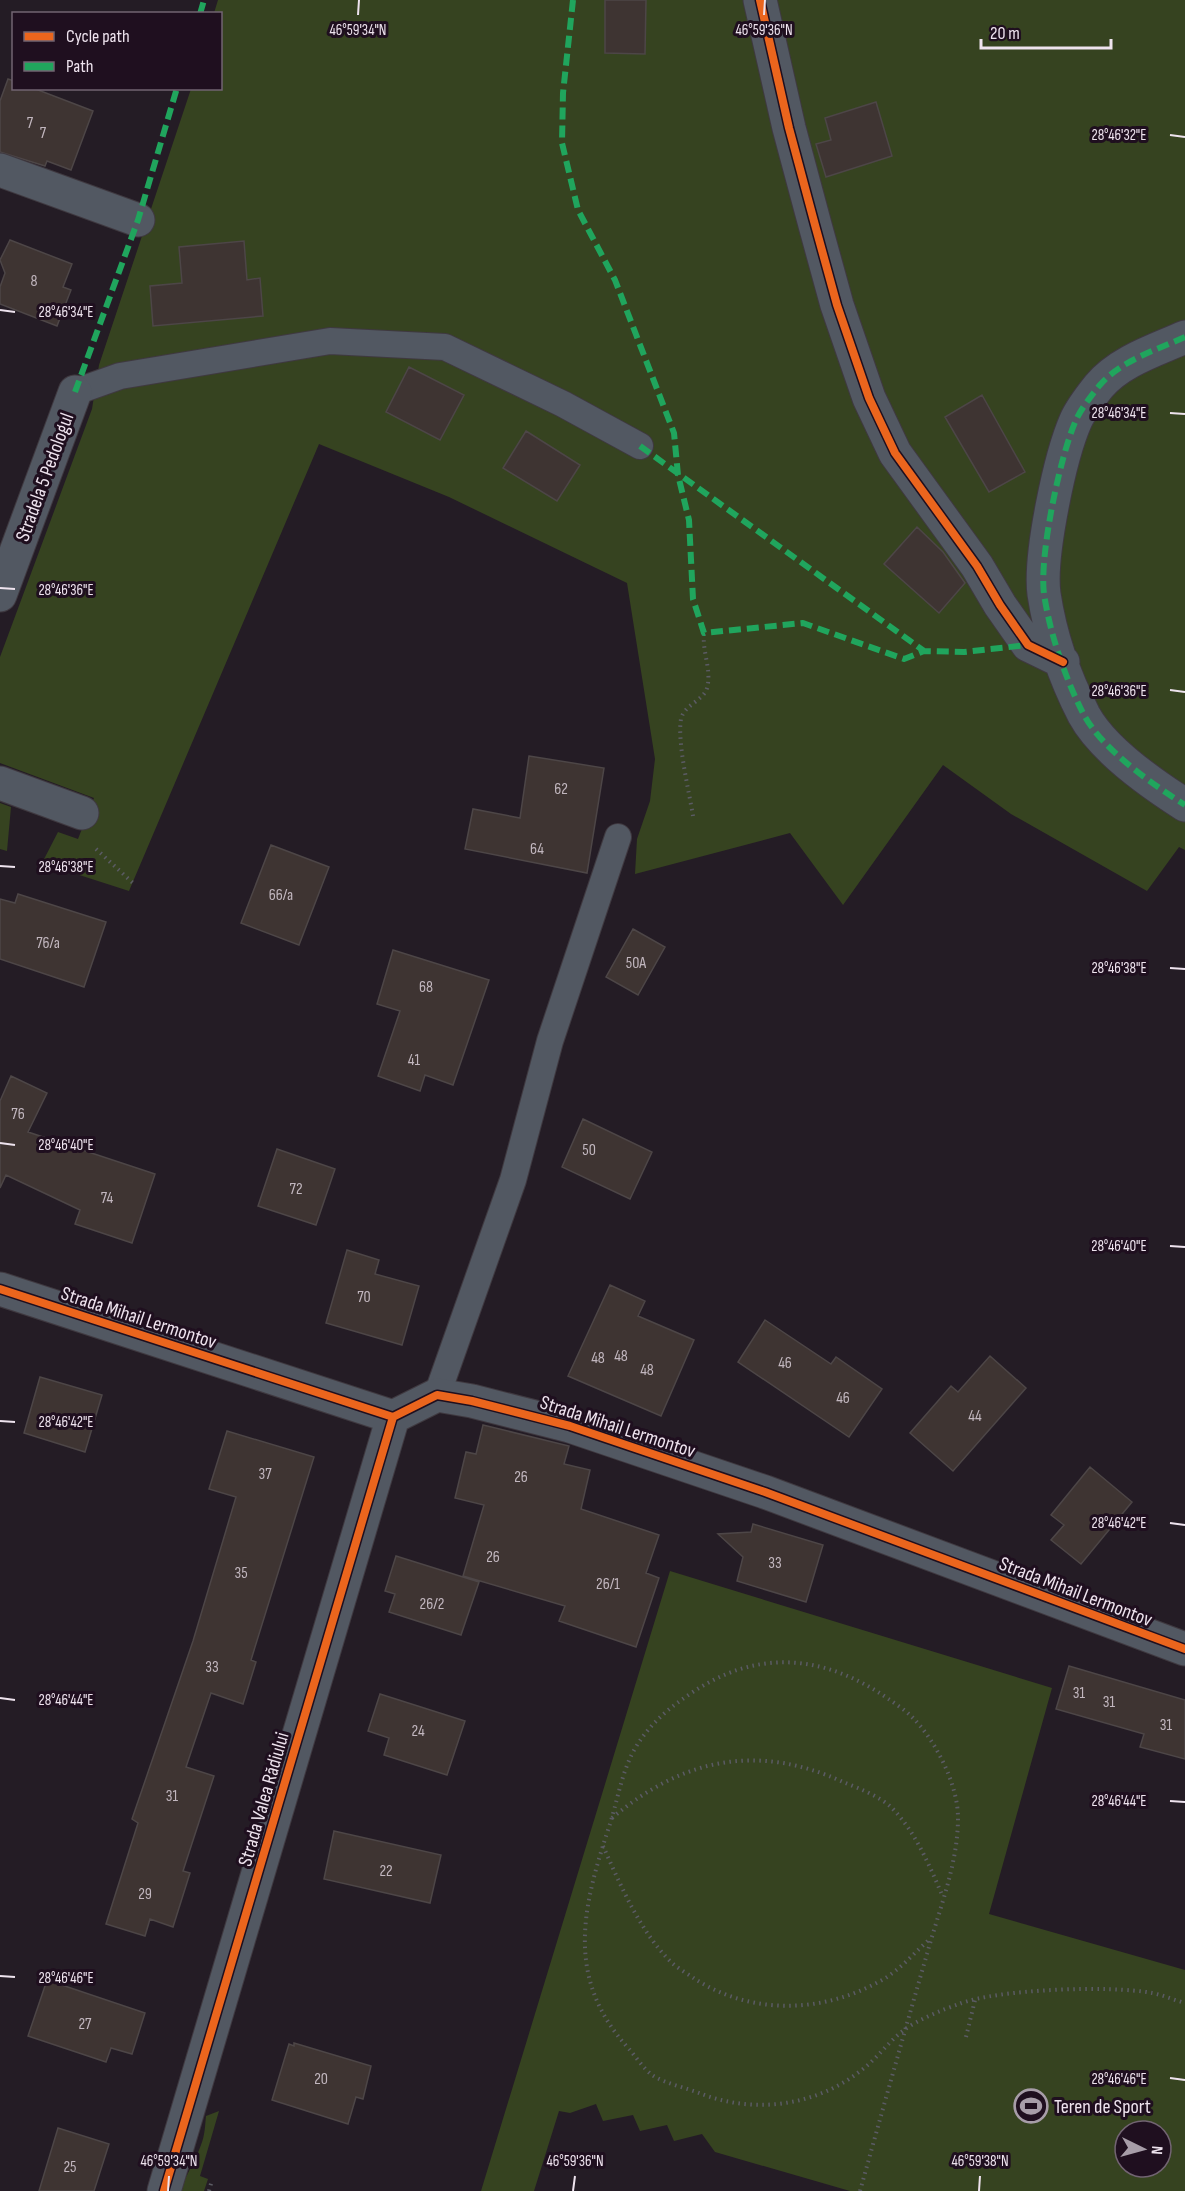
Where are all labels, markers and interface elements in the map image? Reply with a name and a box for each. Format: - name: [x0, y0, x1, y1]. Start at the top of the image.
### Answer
- legend: [12, 12, 222, 90]
- scale bar: [981, 12, 1112, 50]
- text: 46°59'34"N: [330, 21, 386, 40]
- text: 46°59'36"N: [735, 21, 793, 40]
- text: 20 m: [990, 23, 1020, 44]
- text: Cycle path: [66, 26, 130, 47]
- text: Path: [66, 56, 94, 77]
- house number: 7: [27, 114, 34, 133]
- house number: 7: [40, 124, 47, 143]
- text: 28°46'32"E: [1092, 126, 1146, 145]
- house number: 8: [30, 272, 38, 291]
- text: 28°46'34"E: [39, 303, 94, 322]
- text: 28°46'34"E: [1092, 404, 1147, 423]
- street label: Stradela 5 Pedologul: [11, 410, 79, 545]
- text: 28°46'36"E: [38, 581, 94, 600]
- text: 28°46'36"E: [1091, 682, 1147, 701]
- house number: 62: [554, 780, 568, 799]
- house number: 64: [530, 840, 544, 859]
- text: 28°46'38"E: [38, 858, 94, 877]
- house number: 66/a: [269, 886, 293, 905]
- house number: 76/a: [36, 934, 60, 953]
- house number: 50A: [626, 954, 646, 973]
- text: 28°46'38"E: [1091, 959, 1147, 978]
- house number: 68: [419, 978, 433, 997]
- house number: 41: [408, 1051, 421, 1070]
- house number: 76: [11, 1105, 25, 1124]
- text: 28°46'40"E: [38, 1136, 94, 1155]
- house number: 50: [582, 1141, 596, 1160]
- house number: 72: [290, 1180, 302, 1199]
- house number: 74: [101, 1189, 113, 1208]
- text: 28°46'40"E: [1091, 1237, 1147, 1256]
- street label: Strada Mihail Lermontov: [58, 1281, 220, 1354]
- house number: 70: [357, 1288, 371, 1307]
- house number: 48: [614, 1347, 628, 1366]
- house number: 48: [591, 1349, 605, 1368]
- house number: 46: [778, 1354, 792, 1373]
- house number: 48: [640, 1361, 654, 1380]
- house number: 46: [836, 1389, 850, 1408]
- street label: Strada Mihail Lermontov: [537, 1390, 699, 1463]
- house number: 44: [968, 1407, 982, 1426]
- text: 28°46'42"E: [39, 1413, 93, 1432]
- house number: 37: [258, 1465, 272, 1484]
- house number: 26: [514, 1468, 528, 1487]
- text: 28°46'42"E: [1092, 1514, 1146, 1533]
- house number: 26: [486, 1548, 500, 1567]
- street label: Strada Mihail Lermontov: [996, 1552, 1156, 1632]
- house number: 33: [768, 1554, 782, 1573]
- house number: 35: [234, 1564, 248, 1583]
- house number: 26/1: [596, 1575, 620, 1594]
- house number: 26/2: [420, 1595, 444, 1614]
- house number: 33: [205, 1658, 219, 1677]
- house number: 31: [1073, 1684, 1086, 1703]
- text: 28°46'44"E: [38, 1691, 94, 1710]
- house number: 31: [1103, 1693, 1116, 1712]
- house number: 31: [1160, 1716, 1173, 1735]
- house number: 24: [411, 1722, 425, 1741]
- street label: Strada Valea Rădiului: [233, 1729, 295, 1869]
- house number: 31: [166, 1787, 179, 1806]
- text: 28°46'44"E: [1091, 1792, 1147, 1811]
- house number: 22: [379, 1862, 393, 1881]
- house number: 29: [138, 1885, 152, 1904]
- text: 28°46'46"E: [38, 1969, 94, 1988]
- house number: 27: [78, 2015, 92, 2034]
- house number: 20: [314, 2070, 328, 2089]
- text: 28°46'46"E: [1091, 2070, 1147, 2089]
- sports icon: Teren de Sport: [1013, 2088, 1049, 2124]
- place label: Teren de Sport: [1054, 2095, 1151, 2119]
- north arrow: [1113, 2119, 1173, 2179]
- text: N: [1147, 2145, 1166, 2155]
- text: 46°59'34"N: [141, 2152, 197, 2171]
- text: 46°59'36"N: [546, 2152, 604, 2171]
- text: 46°59'38"N: [951, 2152, 1009, 2171]
- house number: 25: [63, 2158, 77, 2177]

